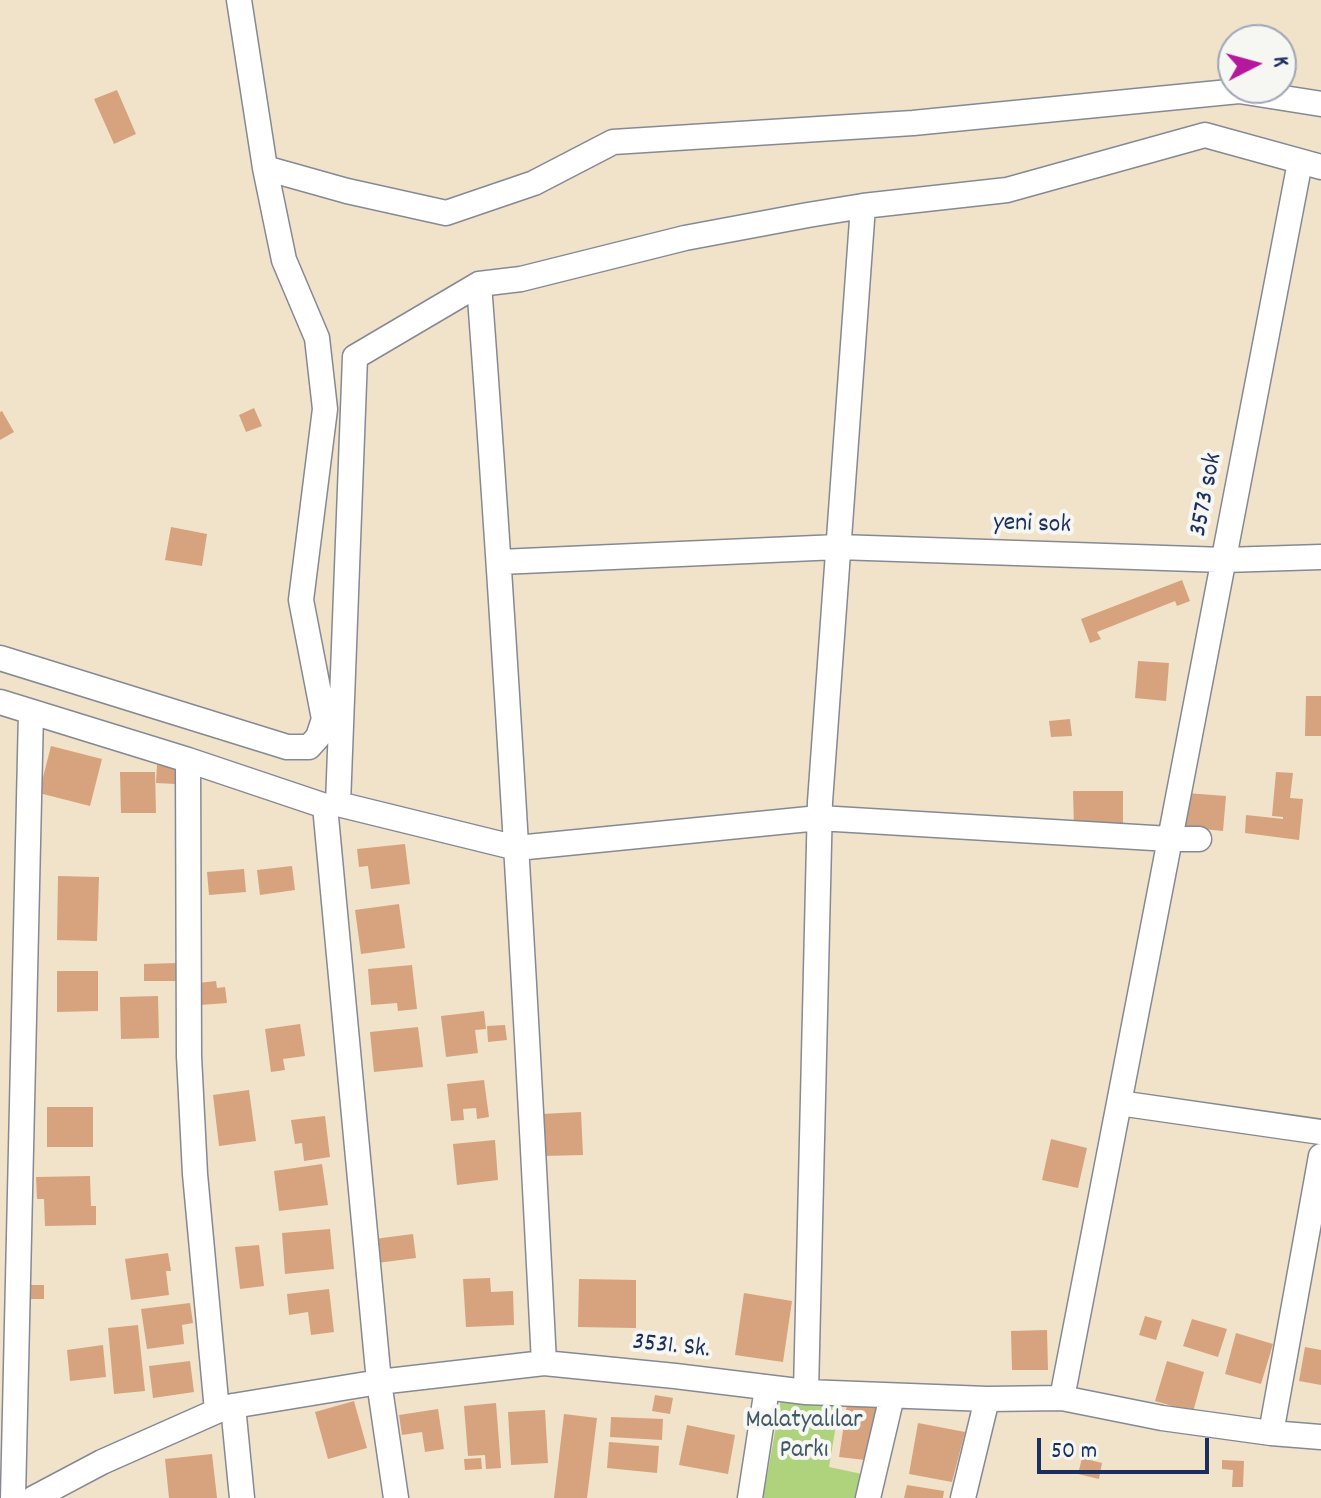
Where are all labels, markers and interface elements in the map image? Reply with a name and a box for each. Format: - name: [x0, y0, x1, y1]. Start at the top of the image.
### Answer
- north arrow: [1217, 24, 1297, 104]
- text: K: [1263, 55, 1295, 68]
- street label: 3573 sok: [1185, 451, 1231, 539]
- street label: yeni sok: [993, 509, 1071, 543]
- street label: 3531. Sk.: [631, 1328, 711, 1368]
- park label: Malatyalılar Parkı: [745, 1406, 863, 1468]
- scale bar: [1041, 1422, 1213, 1472]
- text: 50 m: [1051, 1435, 1097, 1469]

